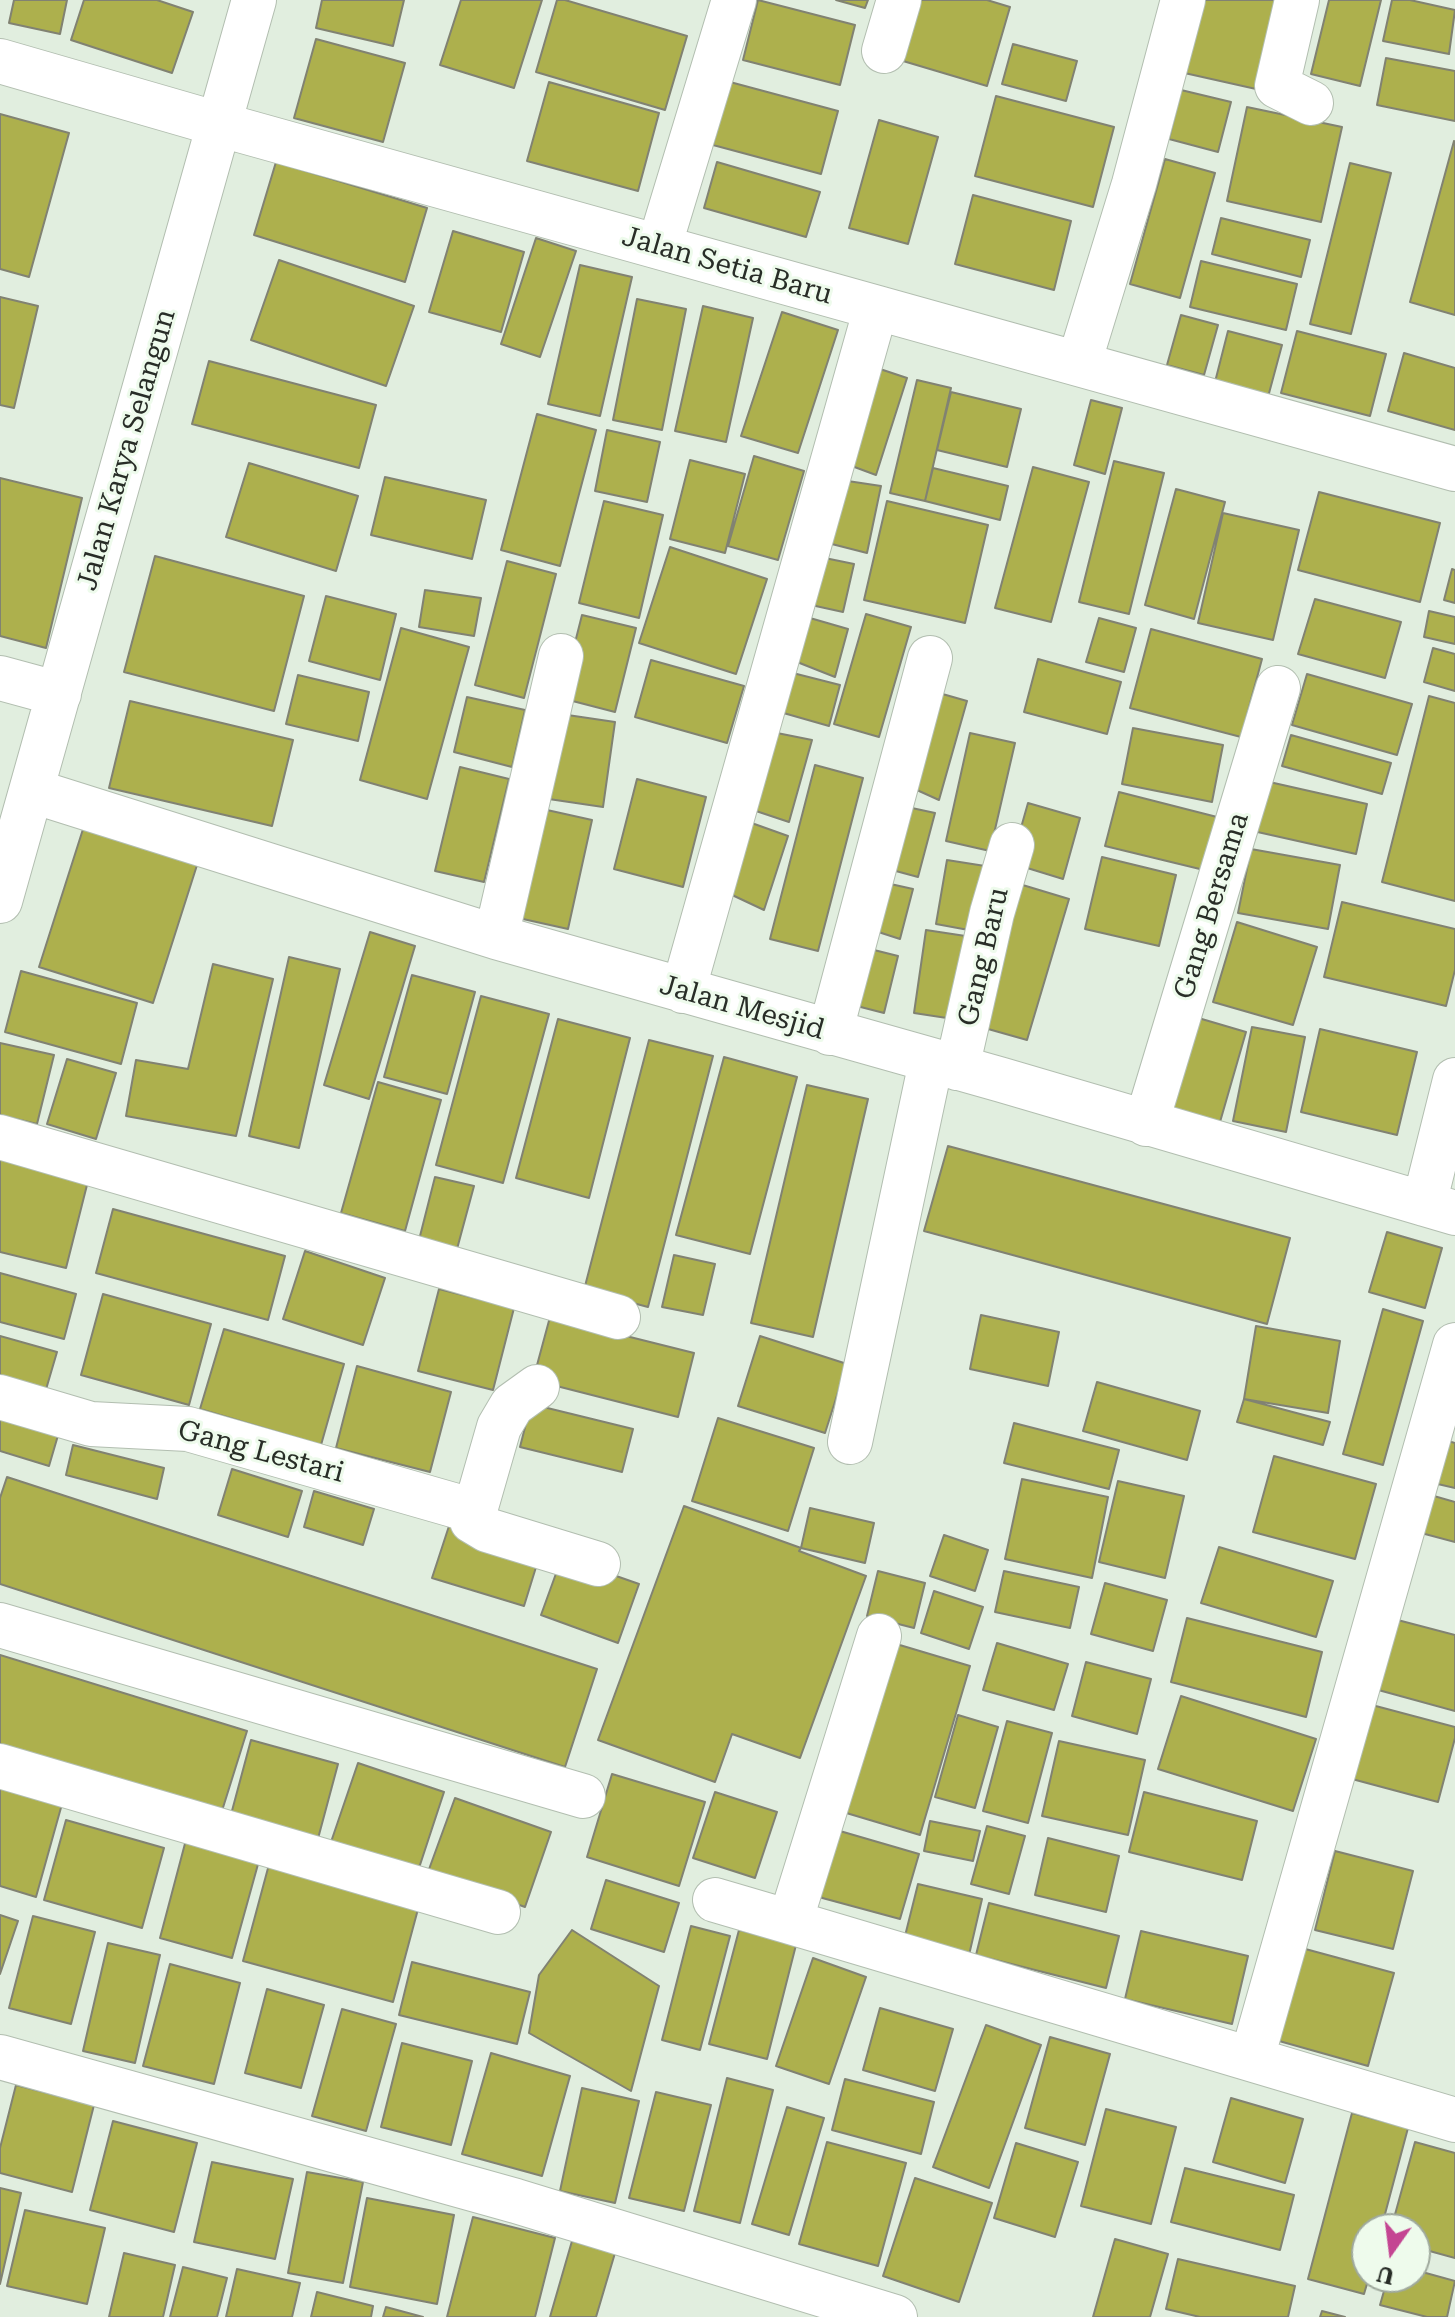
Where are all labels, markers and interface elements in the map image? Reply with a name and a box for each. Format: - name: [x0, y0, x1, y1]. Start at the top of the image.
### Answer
- street label: Jalan Setia Baru: [618, 220, 836, 312]
- street label: Jalan Karya Selangun: [71, 306, 183, 594]
- street label: Gang Bersama: [1168, 809, 1256, 1003]
- street label: Gang Baru: [952, 884, 1016, 1030]
- street label: Jalan Mesjid: [656, 968, 828, 1048]
- street label: Gang Lestari: [174, 1414, 348, 1490]
- north arrow: [1351, 2213, 1431, 2293]
- text: U: [1374, 2261, 1397, 2289]

